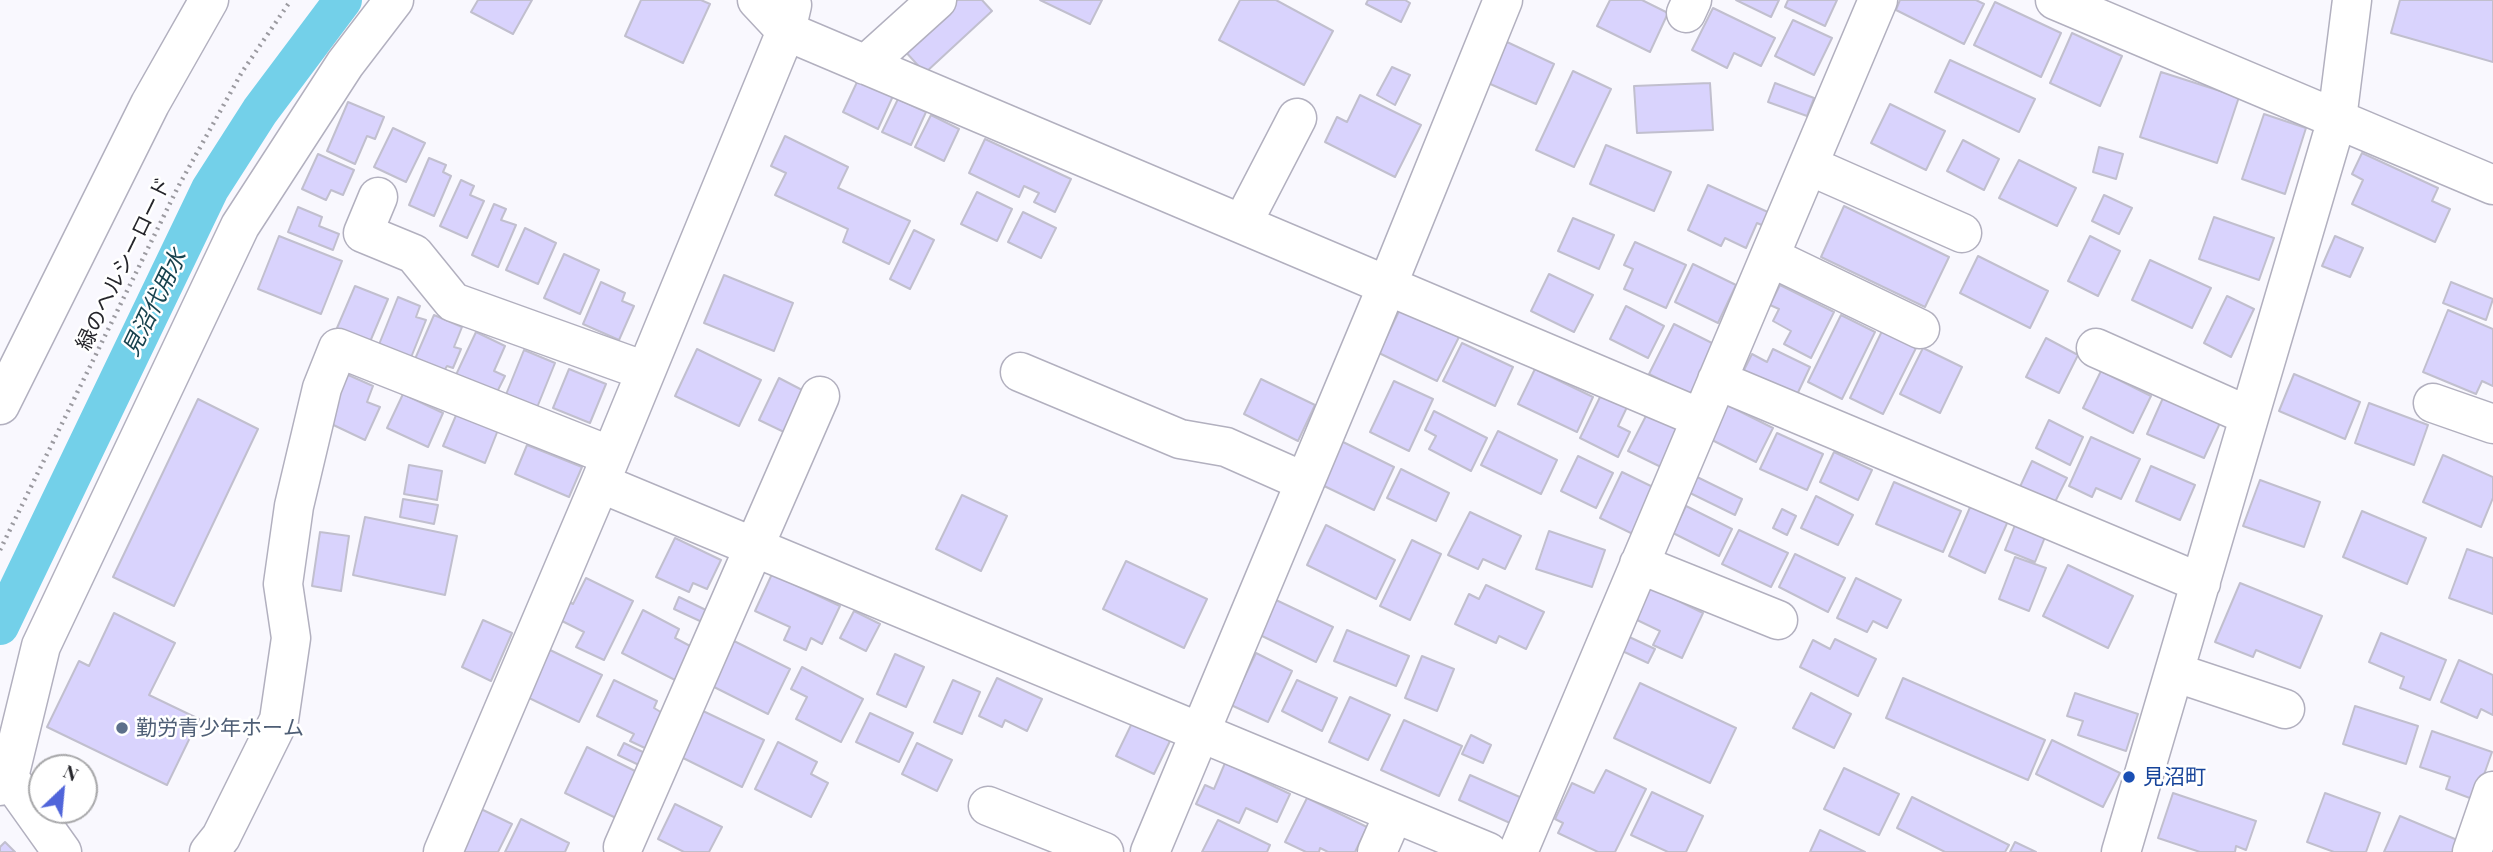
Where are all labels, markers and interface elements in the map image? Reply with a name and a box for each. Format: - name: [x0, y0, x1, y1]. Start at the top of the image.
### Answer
- street label: 緑のヘルシーロード: [71, 174, 177, 354]
- water label: 見沼代用水: [117, 245, 193, 361]
- place label: 勤労青少年ホーム: [136, 715, 304, 741]
- marker: 勤労青少年ホーム: [114, 720, 130, 736]
- north arrow: [28, 754, 98, 824]
- text: N: [59, 757, 83, 787]
- place label: 見沼町: [2143, 764, 2206, 790]
- marker: 見沼町: [2121, 769, 2137, 785]

